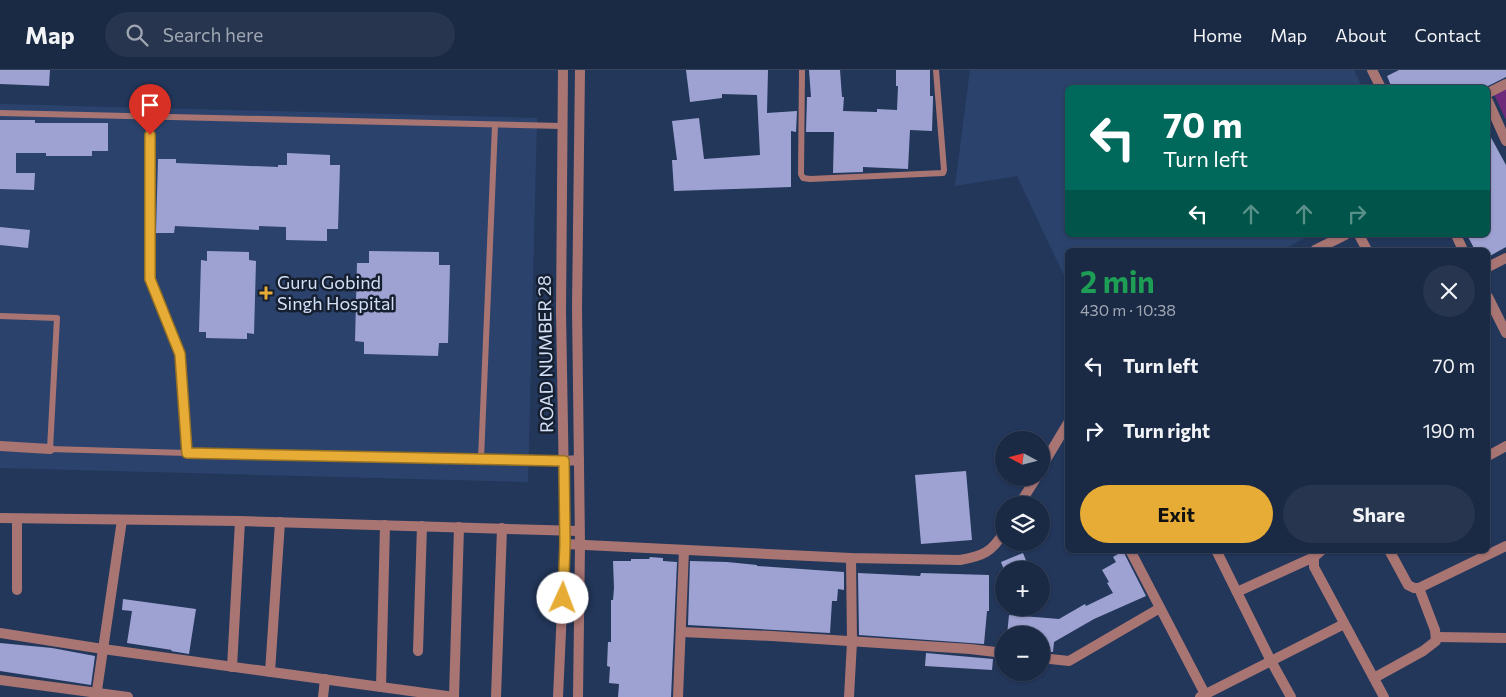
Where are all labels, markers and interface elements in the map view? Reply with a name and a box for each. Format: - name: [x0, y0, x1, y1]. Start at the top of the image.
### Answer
- search box: [105, 12, 455, 57]
- text: Map: [25, 20, 75, 49]
- icon: search: [123, 21, 151, 49]
- text: Search here: [163, 23, 263, 46]
- text: Home: [1193, 24, 1242, 46]
- text: Map: [1270, 24, 1307, 46]
- text: About: [1335, 24, 1387, 46]
- text: Contact: [1415, 24, 1481, 46]
- pin: [129, 84, 171, 135]
- icon: arrive: [136, 91, 164, 119]
- text: 70 m: [1163, 102, 1243, 145]
- icon: left: [1080, 105, 1145, 170]
- text: Turn left: [1163, 145, 1248, 172]
- icon: left: [1184, 200, 1212, 228]
- icon: ahead: [1237, 200, 1265, 228]
- icon: ahead: [1290, 200, 1318, 228]
- icon: right: [1343, 200, 1371, 228]
- text: 2 min: [1080, 262, 1155, 299]
- button: close: [1423, 265, 1475, 317]
- place label: Guru Gobind Singh Hospital: [277, 271, 395, 314]
- street label: ROAD NUMBER 28: [533, 275, 557, 433]
- marker: Guru Gobind Singh Hospital: [259, 286, 273, 300]
- text: 430 m · 10:38: [1080, 300, 1176, 319]
- icon: left: [1080, 352, 1108, 380]
- text: Turn left: [1123, 354, 1198, 377]
- text: 70 m: [1432, 354, 1475, 377]
- icon: right: [1080, 417, 1108, 445]
- text: Turn right: [1123, 419, 1210, 442]
- text: 190 m: [1423, 419, 1475, 442]
- north arrow: [995, 431, 1050, 486]
- map controls: [995, 431, 1050, 681]
- button: Exit: [1080, 485, 1273, 543]
- button: Share: [1283, 485, 1475, 543]
- button: layers: [995, 496, 1050, 551]
- button: +: [995, 561, 1050, 616]
- position arrow: [536, 571, 588, 623]
- button: −: [995, 626, 1050, 681]

